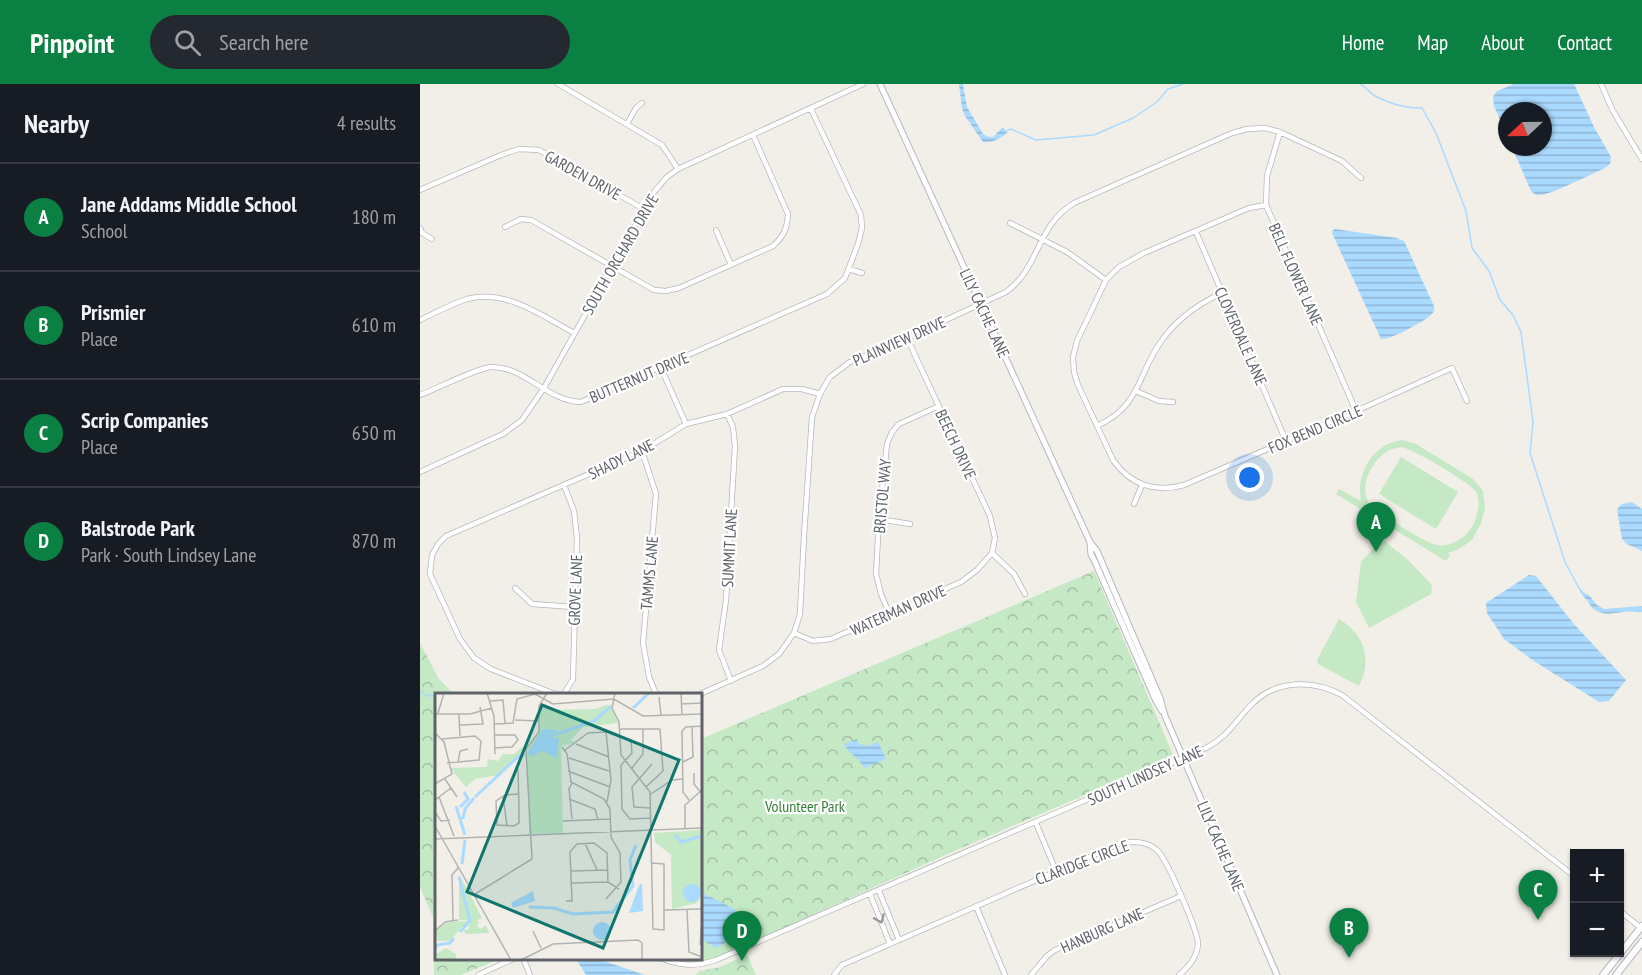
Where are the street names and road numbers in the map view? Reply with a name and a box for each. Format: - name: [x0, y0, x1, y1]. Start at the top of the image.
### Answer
- street label: GARDEN DRIVE: [541, 146, 625, 204]
- street label: SOUTH ORCHARD DRIVE: [577, 190, 663, 318]
- street label: BELL FLOWER LANE: [1265, 220, 1328, 328]
- street label: LILY CACHE LANE: [956, 265, 1014, 361]
- street label: CLOVERDALE LANE: [1210, 284, 1272, 388]
- street label: PLAINVIEW DRIVE: [849, 312, 949, 370]
- street label: BUTTERNUT DRIVE: [586, 347, 692, 407]
- street label: FOX BEND CIRCLE: [1265, 400, 1365, 458]
- street label: BEECH DRIVE: [931, 406, 981, 482]
- street label: SHADY LANE: [585, 434, 657, 484]
- street label: BRISTOL WAY: [869, 457, 895, 534]
- street label: SUMMIT LANE: [717, 508, 741, 588]
- street label: TAMMS LANE: [636, 535, 662, 611]
- street label: GROVE LANE: [564, 554, 586, 626]
- street label: WATERMAN DRIVE: [847, 580, 949, 640]
- street label: SOUTH LINDSEY LANE: [1084, 741, 1206, 809]
- street label: LILY CACHE LANE: [1193, 798, 1249, 894]
- street label: CLARIDGE CIRCLE: [1032, 835, 1132, 889]
- street label: HANBURG LANE: [1057, 903, 1147, 957]

